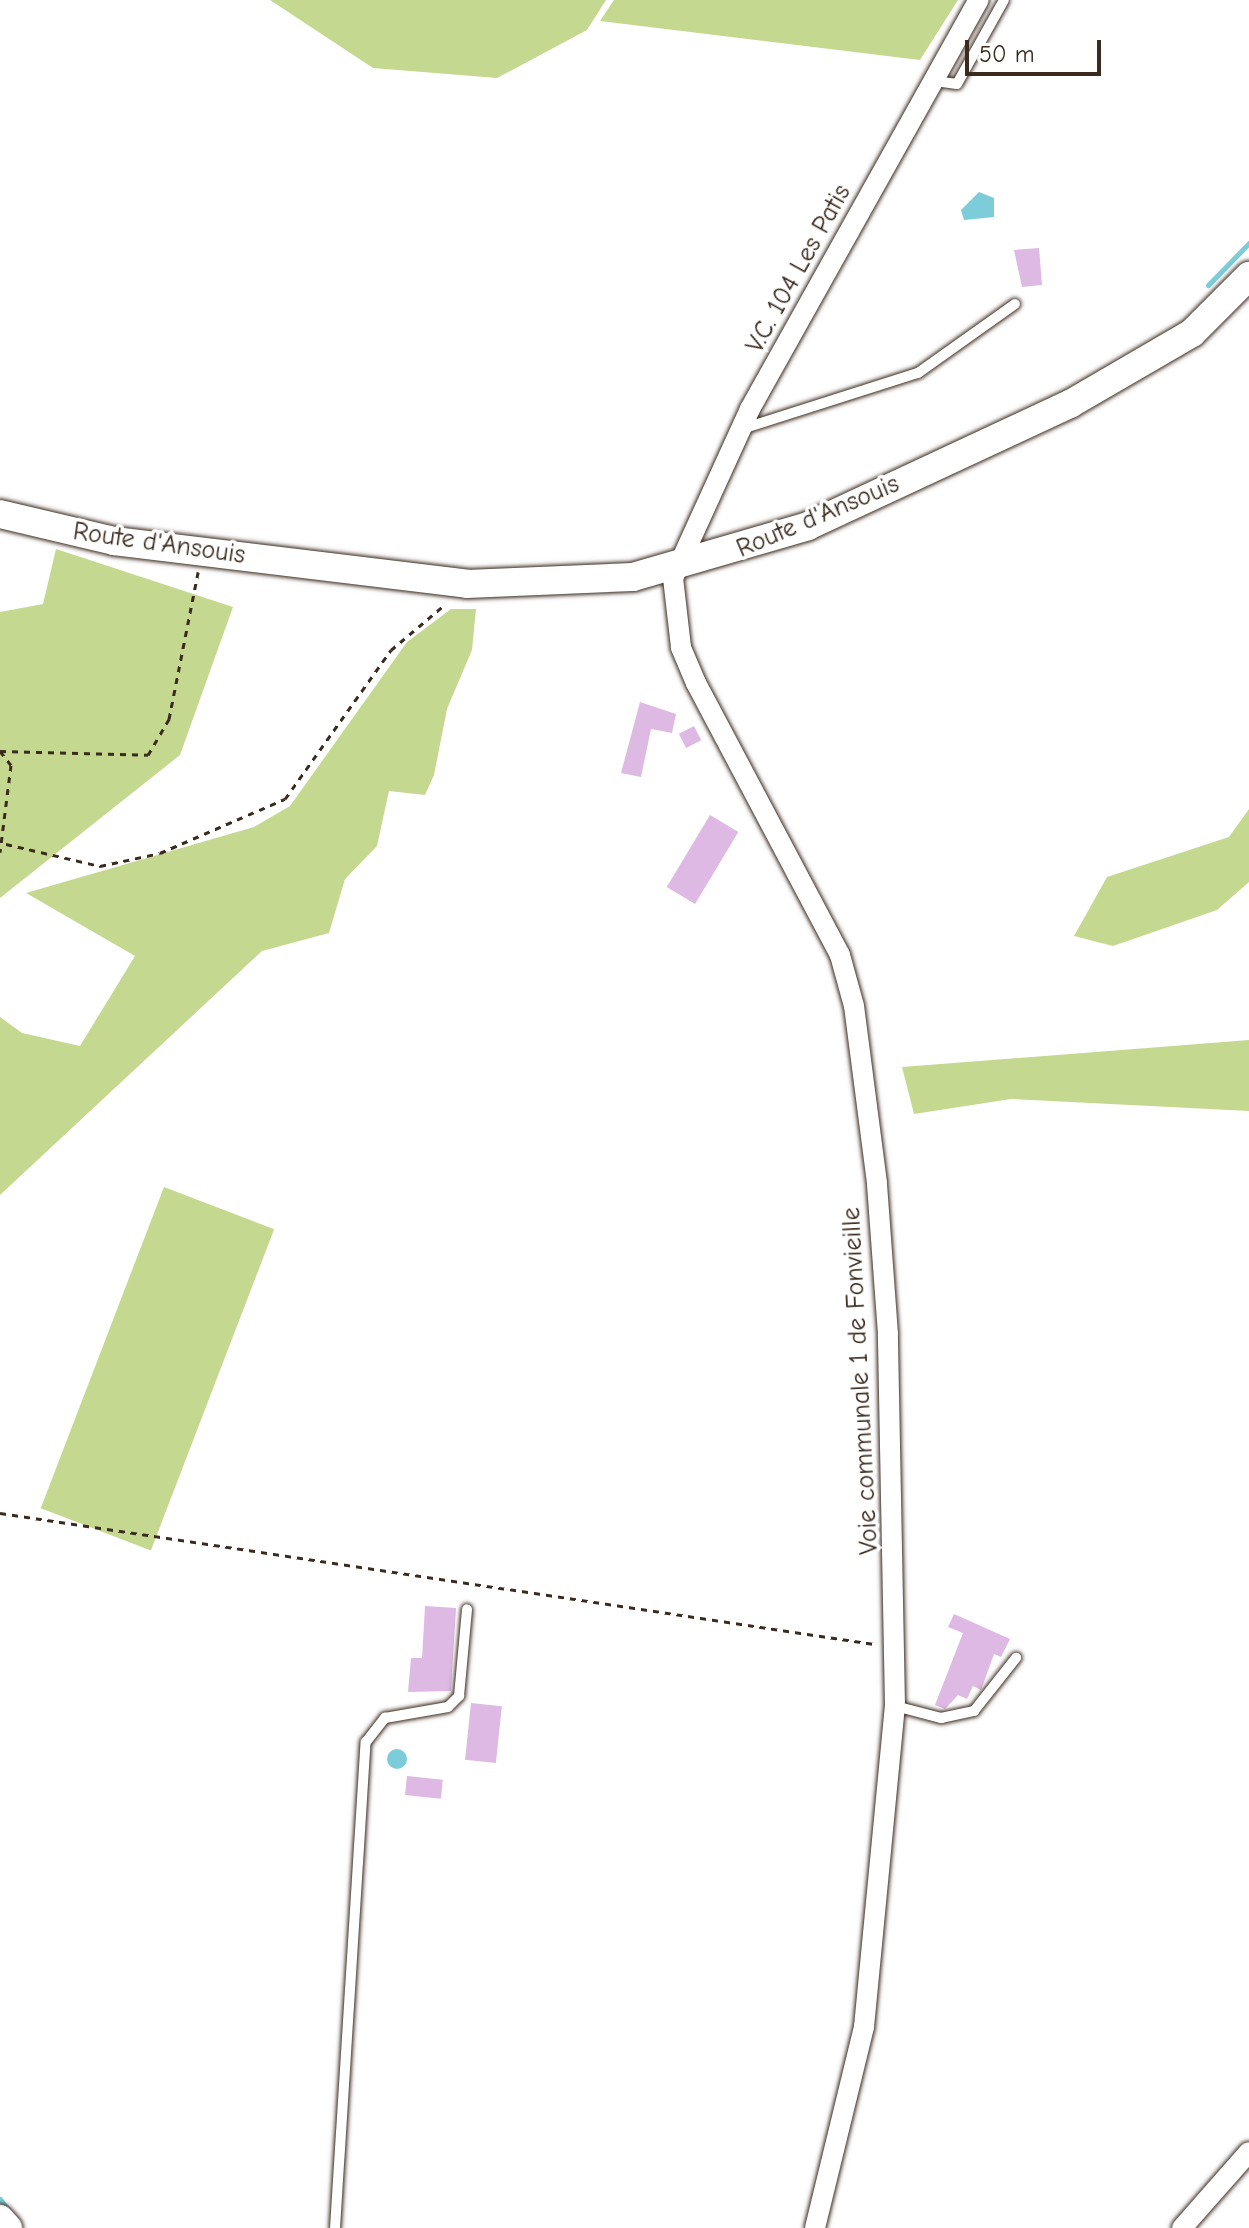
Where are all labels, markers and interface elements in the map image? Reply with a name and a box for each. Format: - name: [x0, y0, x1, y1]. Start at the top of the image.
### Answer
- scale bar: [969, 24, 1105, 74]
- text: 50 m: [979, 40, 1035, 68]
- street label: V.C. 104 Les Patis: [740, 179, 858, 359]
- street label: Route d'Ansouis: [732, 469, 904, 565]
- street label: Route d'Ansouis: [71, 516, 247, 572]
- street label: Voie communale 1 de Fonvieille: [836, 1207, 886, 1555]

